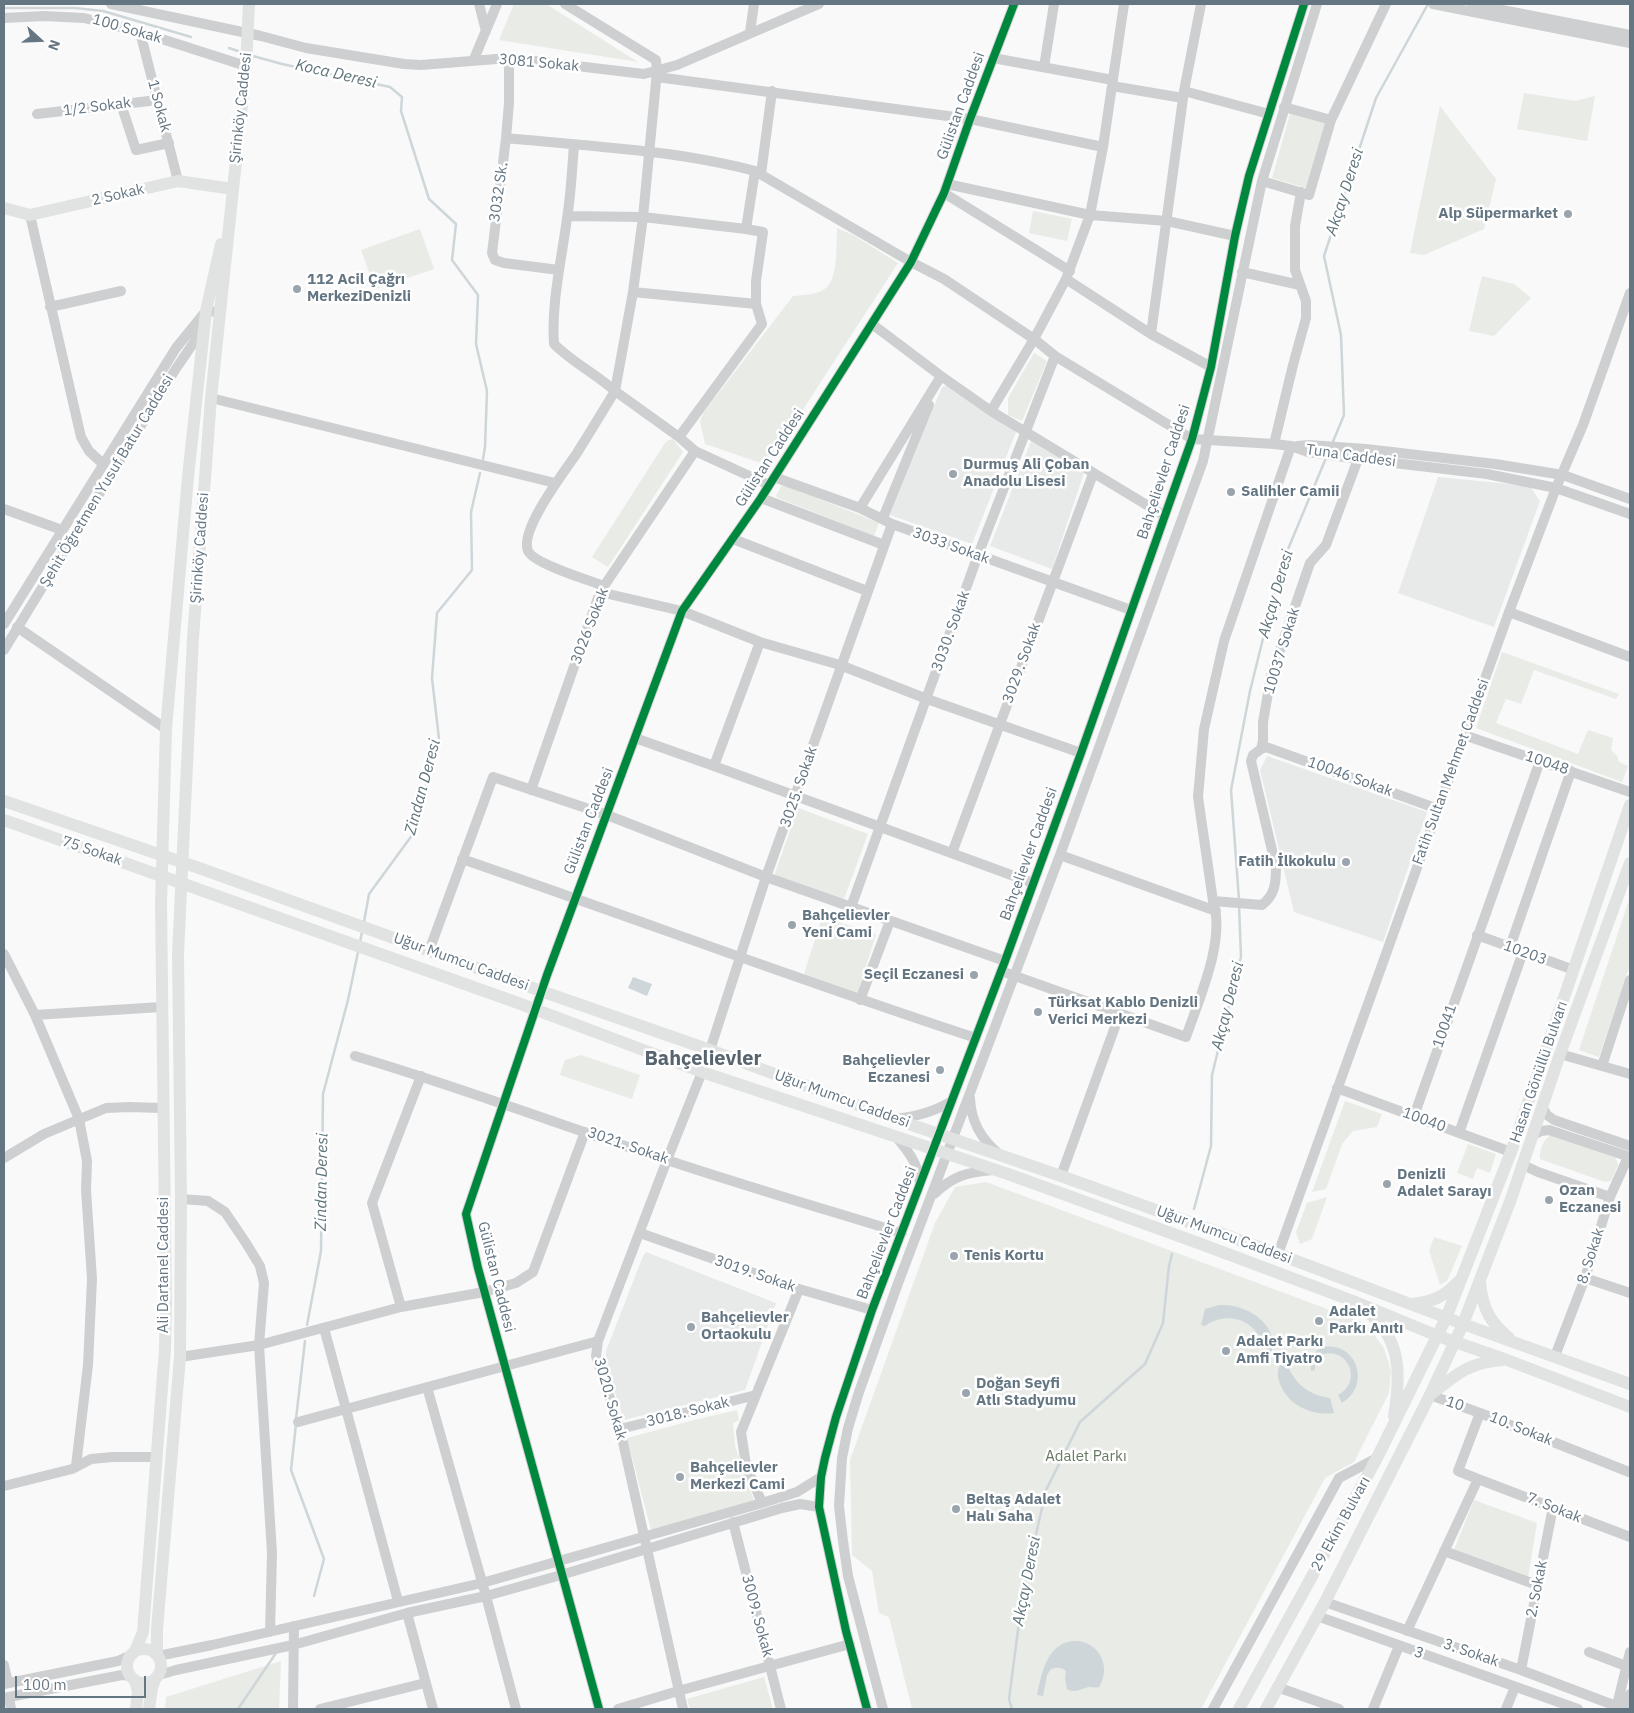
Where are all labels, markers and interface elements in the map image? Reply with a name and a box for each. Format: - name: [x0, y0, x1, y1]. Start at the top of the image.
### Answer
- street label: 100 Sokak: [90, 11, 164, 47]
- north arrow: [15, 15, 65, 65]
- text: N: [44, 37, 64, 53]
- street label: Gülistan Caddesi: [933, 50, 989, 162]
- street label: 3081 Sokak: [498, 51, 580, 75]
- street label: Şirinköy Caddesi: [226, 52, 256, 164]
- water label: Koca Deresi: [293, 55, 379, 93]
- street label: 1 Sokak: [143, 78, 175, 134]
- street label: 1/2 Sokak: [62, 94, 132, 120]
- water label: Akçay Deresi: [1322, 146, 1368, 238]
- street label: 3032 Sk.: [486, 161, 512, 223]
- street label: 2 Sokak: [90, 180, 146, 210]
- place label: Alp Süpermarket: [1438, 205, 1558, 223]
- marker: Alp Süpermarket: [1562, 208, 1574, 220]
- place label: 112 Acil Çağrı MerkeziDenizli: [307, 271, 411, 306]
- marker: 112 Acil Çağrı MerkeziDenizli: [291, 283, 303, 295]
- street label: Şehit Öğretmen Yusuf Batur Caddesi: [36, 371, 178, 591]
- street label: Bahçelievler Caddesi: [1134, 402, 1194, 542]
- street label: Gülistan Caddesi: [732, 406, 808, 510]
- street label: Tuna Caddesi: [1305, 441, 1397, 471]
- place label: Durmuş Ali Çoban Anadolu Lisesi: [963, 456, 1089, 491]
- marker: Durmuş Ali Çoban Anadolu Lisesi: [947, 468, 959, 480]
- place label: Salihler Camii: [1241, 483, 1340, 501]
- marker: Salihler Camii: [1225, 486, 1237, 498]
- street label: Şirinköy Caddesi: [187, 492, 213, 604]
- street label: 3033 Sokak: [910, 524, 992, 568]
- water label: Akçay Deresi: [1254, 548, 1298, 640]
- street label: 3026 Sokak: [567, 585, 613, 667]
- street label: 3030. Sokak: [928, 588, 974, 674]
- street label: 10037 Sokak: [1260, 606, 1304, 696]
- street label: 3029. Sokak: [999, 620, 1045, 706]
- street label: Fatih Sultan Mehmet Caddesi: [1409, 677, 1493, 867]
- water label: Zindan Deresi: [401, 737, 445, 837]
- street label: 3025. Sokak: [777, 744, 821, 830]
- street label: 10048: [1523, 747, 1571, 779]
- street label: 10046 Sokak: [1305, 753, 1395, 801]
- street label: Gülistan Caddesi: [560, 765, 618, 877]
- street label: Bahçelievler Caddesi: [996, 785, 1062, 923]
- street label: 75 Sokak: [60, 832, 124, 870]
- place label: Fatih İlkokulu: [1238, 853, 1336, 871]
- marker: Fatih İlkokulu: [1340, 856, 1352, 868]
- place label: Bahçelievler Yeni Cami: [802, 907, 890, 942]
- marker: Bahçelievler Yeni Cami: [786, 919, 798, 931]
- street label: Uğur Mumcu Caddesi: [391, 929, 531, 995]
- street label: 10203: [1501, 937, 1549, 969]
- water label: Akçay Deresi: [1208, 960, 1248, 1052]
- place label: Seçil Eczanesi: [864, 966, 964, 984]
- marker: Seçil Eczanesi: [968, 969, 980, 981]
- place label: Türksat Kablo Denizli Verici Merkezi: [1048, 994, 1198, 1029]
- street label: Hasan Gönüllü Bulvarı: [1506, 999, 1572, 1145]
- street label: 10041: [1429, 1002, 1461, 1050]
- marker: Türksat Kablo Denizli Verici Merkezi: [1032, 1006, 1044, 1018]
- district label: Bahçelievler: [644, 1047, 762, 1071]
- place label: Bahçelievler Eczanesi: [842, 1052, 930, 1087]
- marker: Bahçelievler Eczanesi: [934, 1064, 946, 1076]
- street label: Uğur Mumcu Caddesi: [772, 1066, 912, 1132]
- street label: 10040: [1400, 1104, 1448, 1136]
- street label: 3021. Sokak: [585, 1124, 671, 1168]
- water label: Zindan Deresi: [312, 1133, 332, 1231]
- street label: Bahçelievler Caddesi: [853, 1164, 921, 1302]
- place label: Denizli Adalet Sarayı: [1397, 1166, 1492, 1201]
- marker: Denizli Adalet Sarayı: [1381, 1178, 1393, 1190]
- place label: Ozan Eczanesi: [1559, 1182, 1621, 1217]
- marker: Ozan Eczanesi: [1543, 1194, 1555, 1206]
- street label: Ali Dartanel Caddesi: [155, 1197, 173, 1333]
- street label: Uğur Mumcu Caddesi: [1154, 1202, 1294, 1268]
- street label: Gülistan Caddesi: [474, 1220, 518, 1334]
- street label: 8. Sokak: [1574, 1226, 1608, 1286]
- place label: Tenis Kortu: [964, 1247, 1044, 1265]
- marker: Tenis Kortu: [948, 1250, 960, 1262]
- street label: 3019. Sokak: [712, 1252, 798, 1296]
- place label: Adalet Parkı Anıtı: [1329, 1303, 1403, 1338]
- place label: Bahçelievler Ortaokulu: [701, 1309, 789, 1344]
- marker: Adalet Parkı Anıtı: [1313, 1315, 1325, 1327]
- marker: Bahçelievler Ortaokulu: [685, 1321, 697, 1333]
- place label: Adalet Parkı Amfi Tiyatro: [1236, 1333, 1323, 1368]
- marker: Adalet Parkı Amfi Tiyatro: [1220, 1345, 1232, 1357]
- street label: 3020. Sokak: [590, 1356, 630, 1442]
- place label: Doğan Seyfi Atlı Stadyumu: [976, 1375, 1076, 1410]
- marker: Doğan Seyfi Atlı Stadyumu: [960, 1387, 972, 1399]
- street label: 3018. Sokak: [645, 1393, 731, 1431]
- street label: 10: [1444, 1393, 1466, 1415]
- street label: 10. Sokak: [1487, 1408, 1555, 1450]
- park label: Adalet Parkı: [1045, 1448, 1127, 1466]
- place label: Bahçelievler Merkezi Cami: [690, 1459, 785, 1494]
- marker: Bahçelievler Merkezi Cami: [674, 1471, 686, 1483]
- street label: 29 Ekim Bulvarı: [1308, 1474, 1374, 1574]
- street label: 7. Sokak: [1524, 1489, 1584, 1527]
- place label: Beltaş Adalet Halı Saha: [966, 1491, 1061, 1526]
- marker: Beltaş Adalet Halı Saha: [950, 1503, 962, 1515]
- water label: Akçay Deresi: [1009, 1535, 1045, 1627]
- street label: 2. Sokak: [1523, 1559, 1551, 1619]
- street label: 3009. Sokak: [737, 1573, 777, 1659]
- street label: 3. Sokak: [1441, 1635, 1501, 1671]
- street label: 3: [1412, 1643, 1426, 1663]
- scale bar: [18, 1666, 149, 1698]
- text: 100 m: [23, 1675, 67, 1694]

